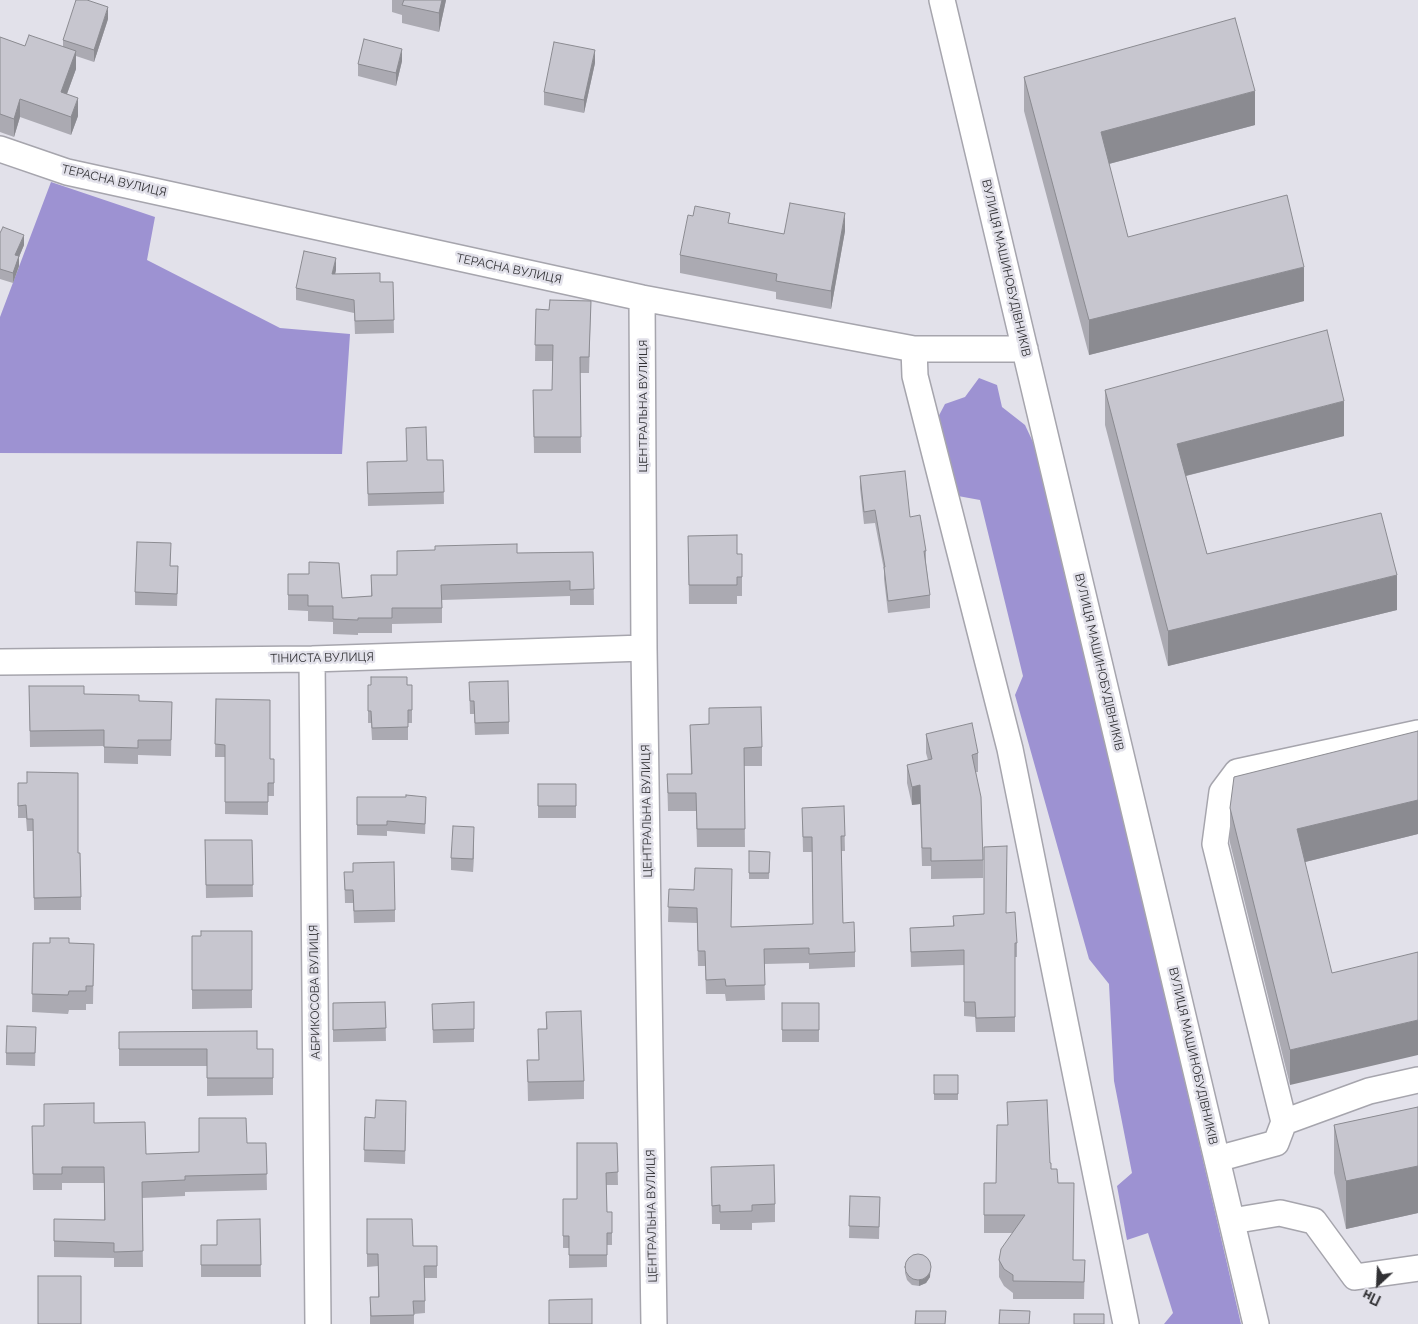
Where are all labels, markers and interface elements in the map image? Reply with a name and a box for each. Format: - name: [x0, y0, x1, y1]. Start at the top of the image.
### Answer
- street label: ТЕРАСНА ВУЛИЦЯ: [60, 162, 168, 200]
- street label: ВУЛИЦЯ МАШИНОБУДІВНИКІВ: [979, 178, 1033, 358]
- street label: ТЕРАСНА ВУЛИЦЯ: [455, 251, 563, 287]
- street label: ЦЕНТРАЛЬНА ВУЛИЦЯ: [636, 339, 650, 473]
- street label: ВУЛИЦЯ МАШИНОБУДІВНИКІВ: [1072, 572, 1126, 752]
- street label: ТІНИСТА ВУЛИЦЯ: [270, 650, 374, 666]
- street label: ЦЕНТРАЛЬНА ВУЛИЦЯ: [639, 744, 655, 878]
- street label: АБРИКОСОВА ВУЛИЦЯ: [307, 925, 323, 1059]
- street label: ВУЛИЦЯ МАШИНОБУДІВНИКІВ: [1166, 966, 1220, 1146]
- street label: ЦЕНТРАЛЬНА ВУЛИЦЯ: [644, 1149, 660, 1283]
- north arrow: [1353, 1259, 1403, 1309]
- text: Пн: [1360, 1286, 1383, 1309]

